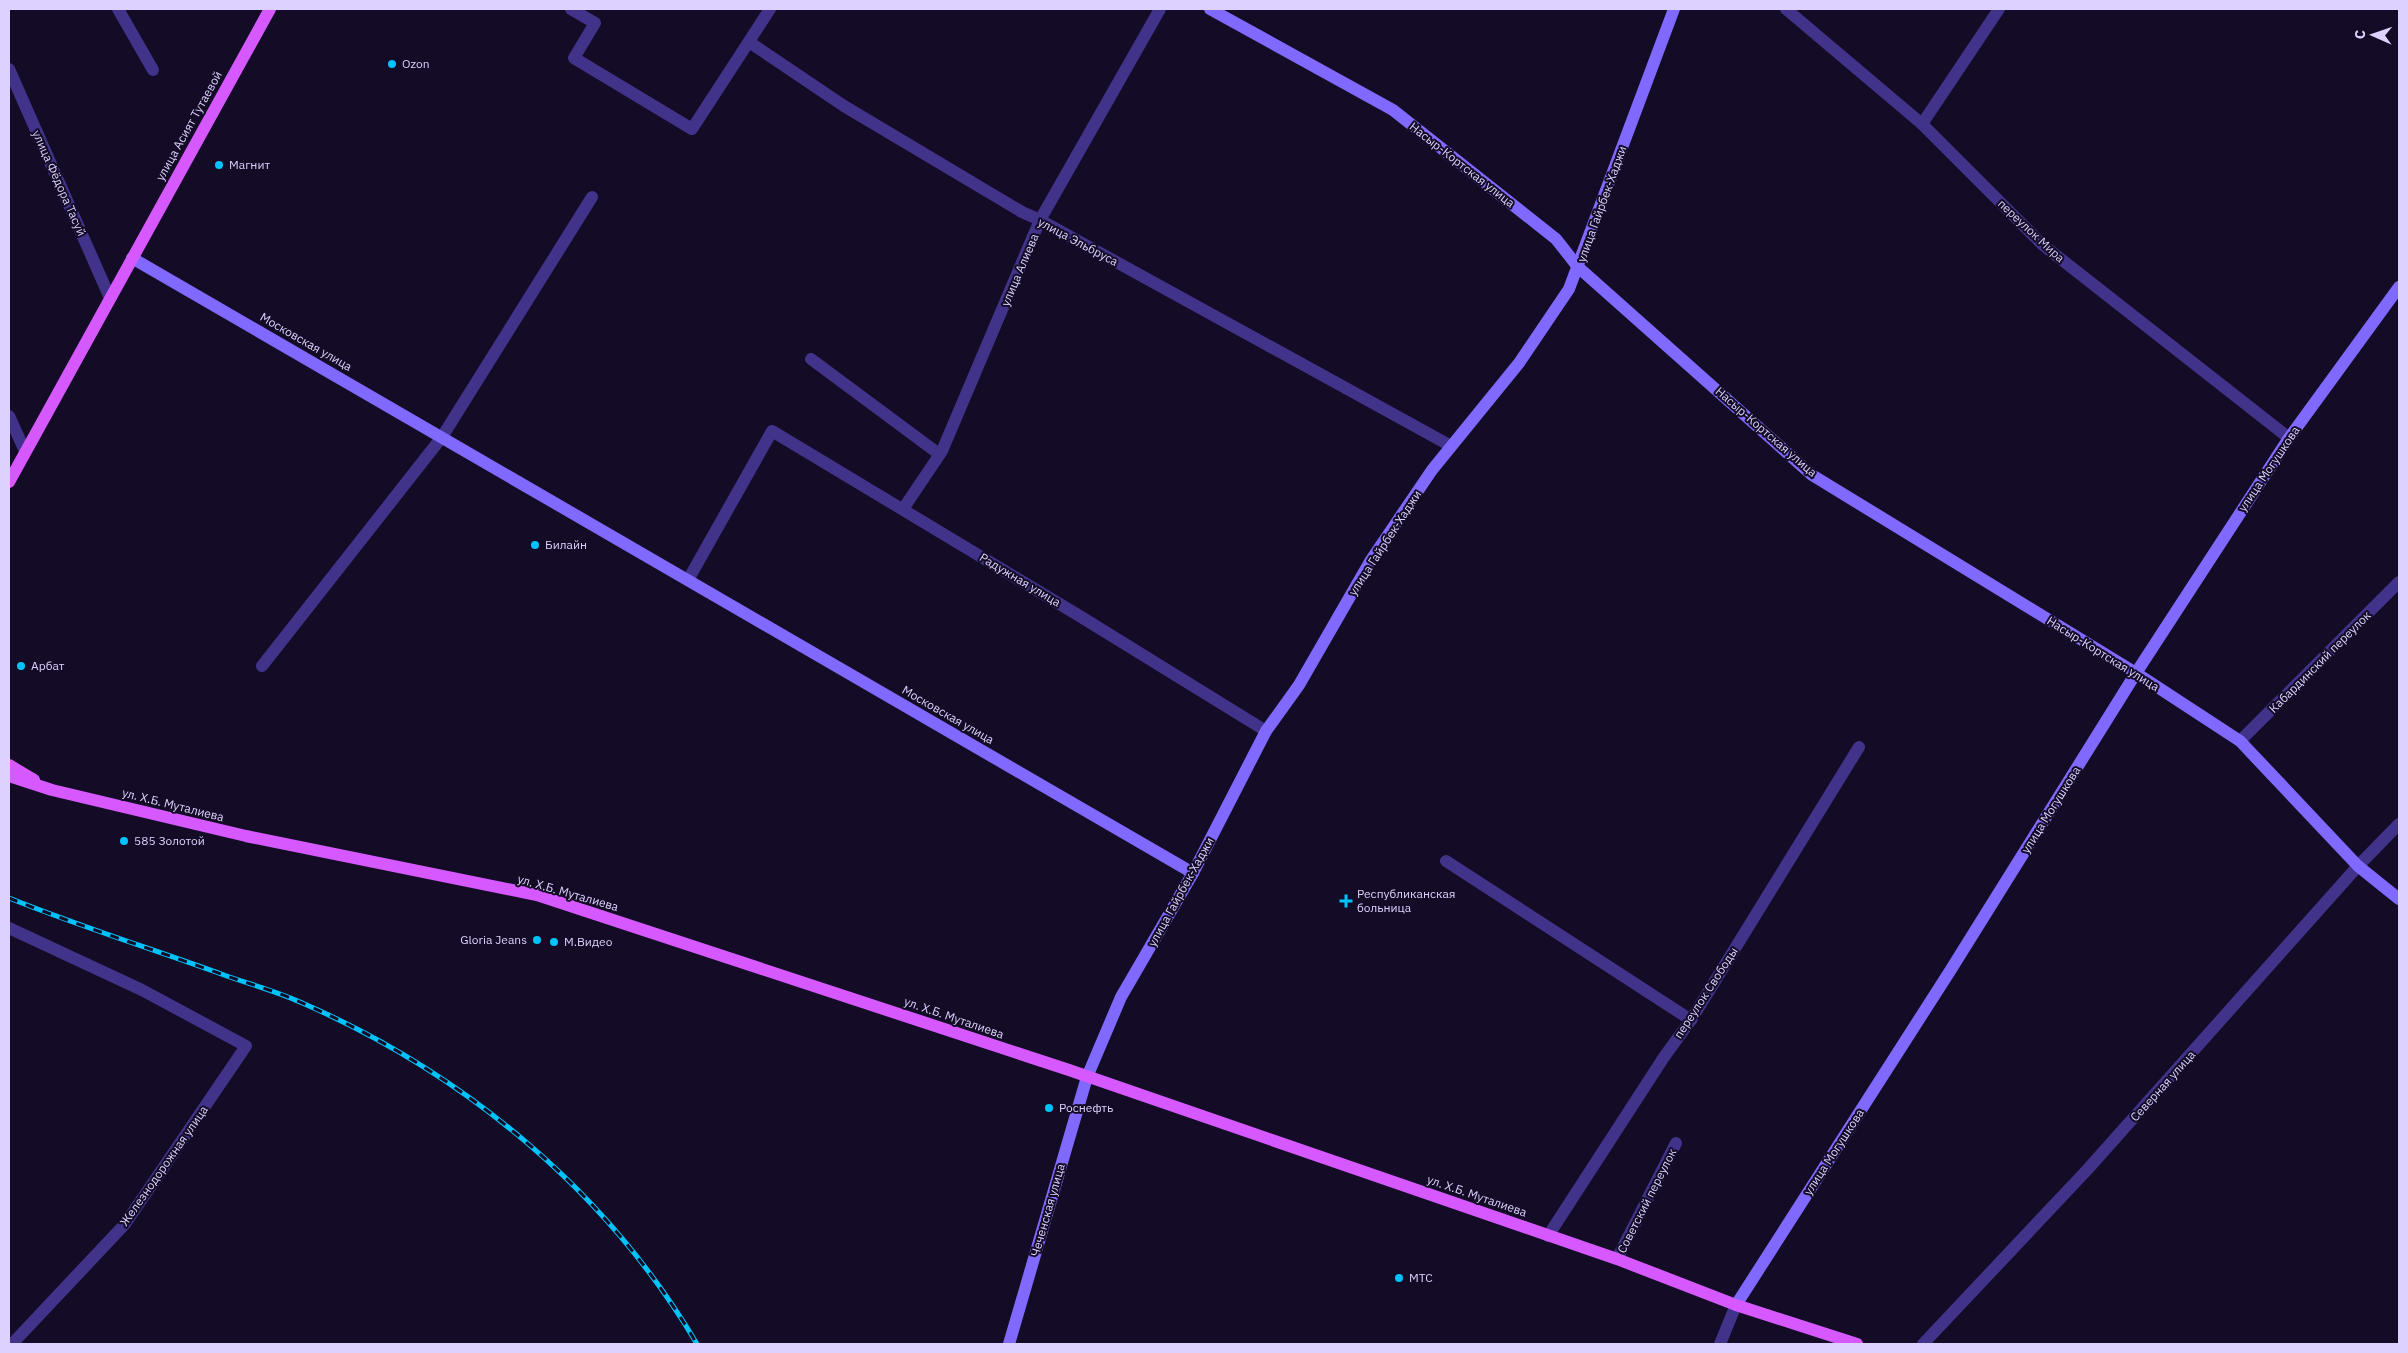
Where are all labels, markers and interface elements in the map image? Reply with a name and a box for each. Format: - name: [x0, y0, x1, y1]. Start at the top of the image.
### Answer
- north arrow: [2348, 10, 2398, 60]
- text: С: [2351, 30, 2369, 39]
- place label: Ozon: [402, 56, 429, 71]
- marker: Ozon: [386, 58, 398, 70]
- street label: улица Асият Тутаевой: [152, 68, 225, 183]
- street label: Насыр-Кортская улица: [1407, 119, 1518, 211]
- street label: улица Фёдора Тасуй: [29, 128, 90, 238]
- street label: улица Гайрбек-Хаджи: [1574, 144, 1630, 264]
- place label: Магнит: [229, 157, 270, 172]
- marker: Магнит: [213, 159, 225, 171]
- street label: переулок Мира: [1995, 196, 2068, 266]
- street label: улица Эльбруса: [1036, 214, 1121, 269]
- street label: улица Алиева: [998, 231, 1042, 308]
- street label: Московская улица: [258, 309, 355, 374]
- street label: Насыр-Кортская улица: [1713, 383, 1821, 480]
- street label: улица Могушкова: [2235, 423, 2303, 514]
- street label: улица Гайрбек-Хаджи: [1345, 487, 1424, 598]
- place label: Билайн: [545, 537, 587, 552]
- marker: Билайн: [529, 539, 541, 551]
- street label: Радужная улица: [977, 549, 1064, 610]
- street label: Кабардинский переулок: [2265, 607, 2374, 716]
- street label: Насыр-Кортская улица: [2044, 613, 2163, 695]
- place label: Арбат: [31, 658, 65, 673]
- marker: Арбат: [15, 660, 27, 672]
- street label: Московская улица: [900, 682, 997, 747]
- street label: улица Могушкова: [2018, 763, 2084, 856]
- street label: ул. Х.Б. Муталиева: [121, 785, 226, 825]
- place label: 585 Золотой: [134, 833, 205, 848]
- street label: улица Гайрбек-Хаджи: [1144, 834, 1217, 949]
- marker: 585 Золотой: [118, 835, 130, 847]
- street label: ул. Х.Б. Муталиева: [516, 871, 621, 914]
- place label: Республиканская больница: [1357, 886, 1455, 915]
- marker: Республиканская больница: [1339, 894, 1353, 908]
- place label: Gloria Jeans: [460, 932, 527, 947]
- marker: Gloria Jeans: [531, 934, 543, 946]
- place label: М.Видео: [564, 934, 613, 949]
- marker: М.Видео: [548, 936, 560, 948]
- street label: переулок Свободы: [1670, 944, 1741, 1041]
- street label: ул. Х.Б. Муталиева: [902, 993, 1006, 1042]
- street label: Северная улица: [2127, 1047, 2199, 1124]
- place label: Роснефть: [1059, 1100, 1113, 1115]
- street label: Железнодорожная улица: [116, 1102, 211, 1229]
- marker: Роснефть: [1043, 1102, 1055, 1114]
- street label: улица Могушкова: [1800, 1105, 1867, 1198]
- street label: Советский переулок: [1614, 1146, 1680, 1256]
- street label: Чеченская улица: [1027, 1161, 1068, 1258]
- street label: ул. Х.Б. Муталиева: [1425, 1171, 1529, 1220]
- place label: МТС: [1409, 1270, 1433, 1285]
- marker: МТС: [1393, 1272, 1405, 1284]

